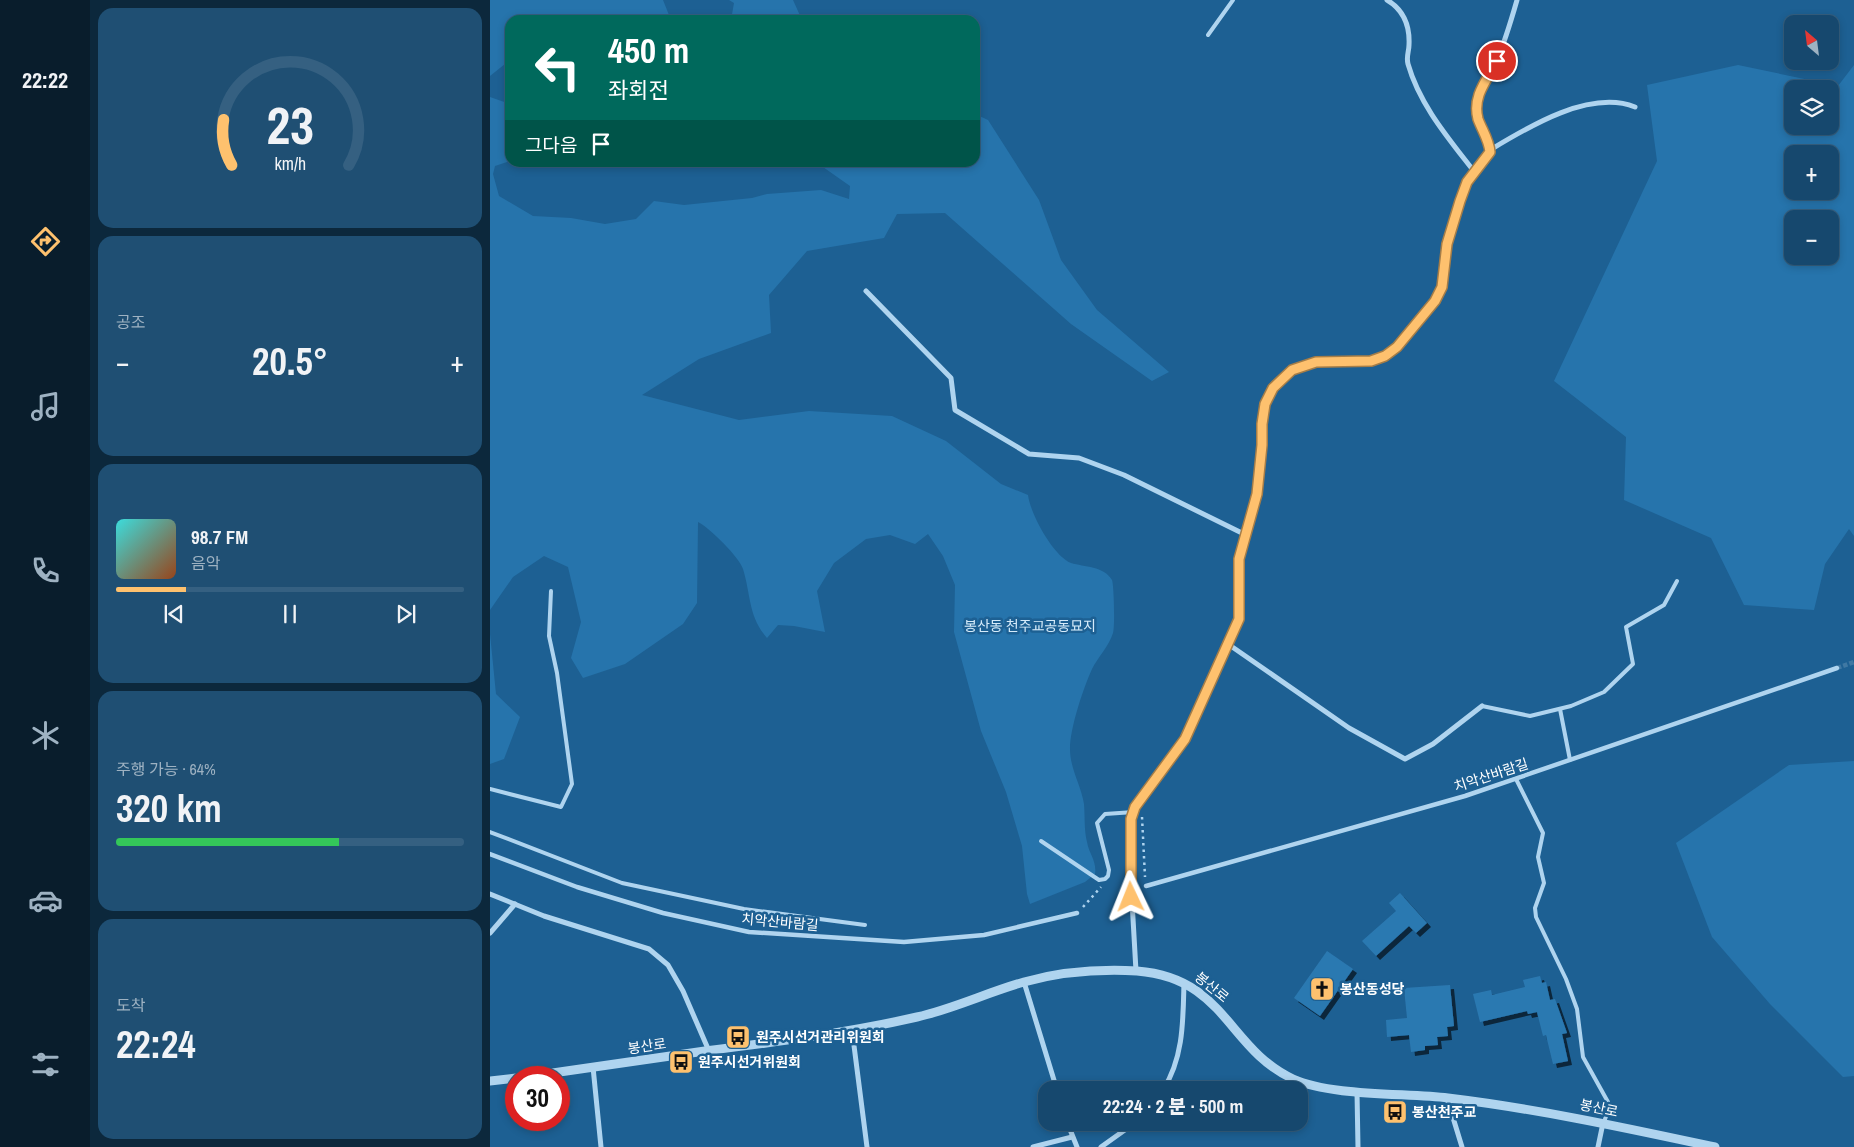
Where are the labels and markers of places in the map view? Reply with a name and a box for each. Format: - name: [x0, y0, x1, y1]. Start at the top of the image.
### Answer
- pin: [1476, 40, 1518, 82]
- church icon: 봉산동성당: [1309, 976, 1335, 1002]
- place label: 봉산동성당: [1340, 980, 1405, 998]
- bus stop icon: 원주시선거관리위원회: [725, 1024, 751, 1050]
- place label: 원주시선거관리위원회: [756, 1028, 885, 1046]
- bus stop icon: 원주시선거위원회: [668, 1049, 694, 1075]
- place label: 원주시선거위원회: [698, 1053, 801, 1071]
- bus stop icon: 봉산천주교: [1382, 1099, 1408, 1125]
- place label: 봉산천주교: [1412, 1103, 1477, 1121]

